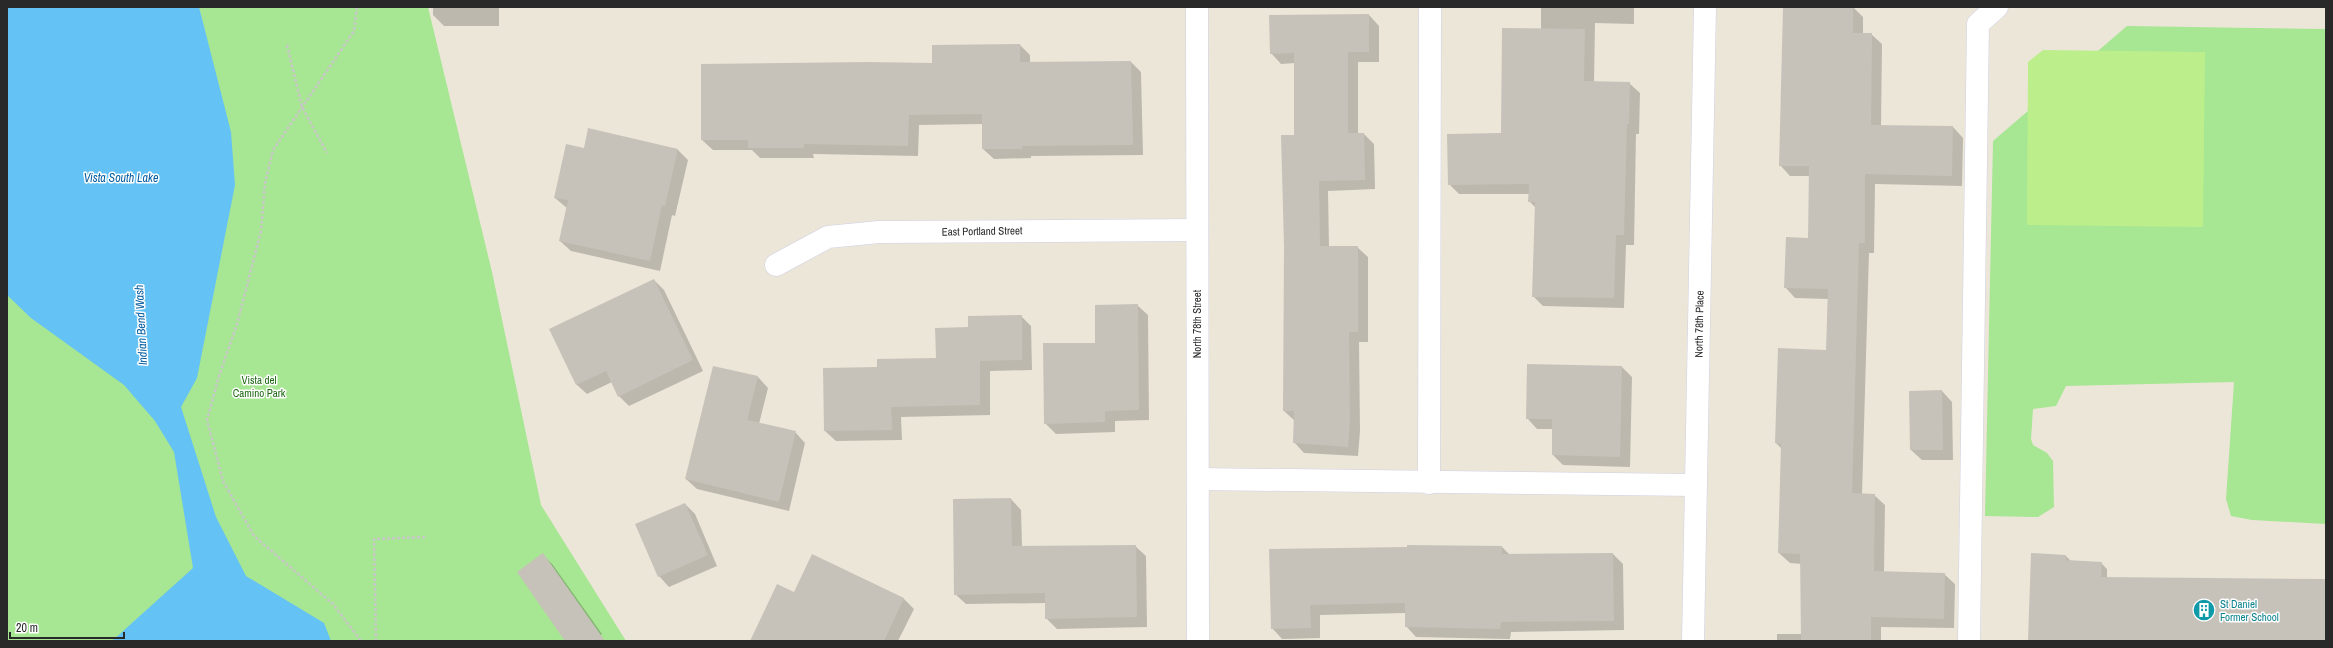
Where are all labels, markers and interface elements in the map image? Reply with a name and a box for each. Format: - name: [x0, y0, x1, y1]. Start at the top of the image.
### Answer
- water label: Vista South Lake: [84, 170, 159, 186]
- street label: East Portland Street: [942, 223, 1023, 239]
- water label: Indian Bend Wash: [131, 284, 151, 366]
- street label: North 78th Street: [1190, 289, 1204, 358]
- street label: North 78th Place: [1691, 290, 1707, 358]
- park label: Vista del Camino Park: [233, 373, 286, 400]
- building icon: St Daniel Former School: [2191, 597, 2217, 623]
- place label: St Daniel Former School: [2220, 597, 2279, 624]
- scale bar: [10, 614, 124, 640]
- text: 20 m: [16, 620, 38, 636]

